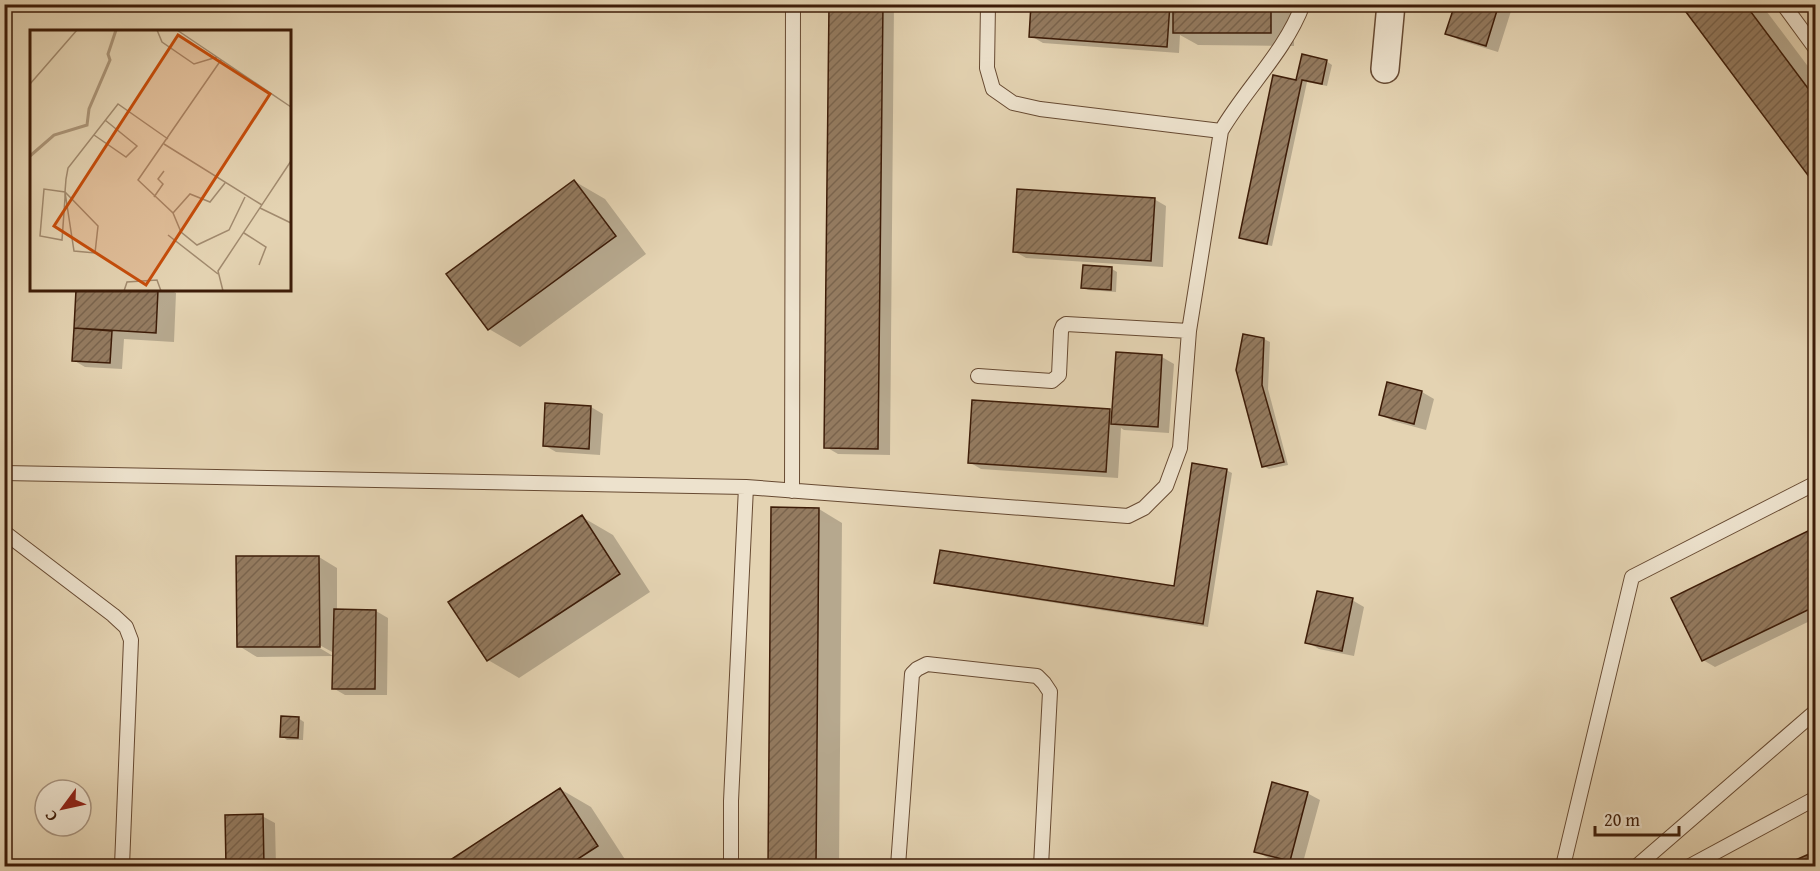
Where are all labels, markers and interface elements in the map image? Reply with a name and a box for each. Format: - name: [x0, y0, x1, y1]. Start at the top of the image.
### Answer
- inset map: [30, 30, 291, 291]
- north arrow: [33, 778, 93, 838]
- scale bar: [1595, 799, 1679, 837]
- text: С: [38, 806, 63, 826]
- text: 20 m: [1604, 806, 1640, 833]

